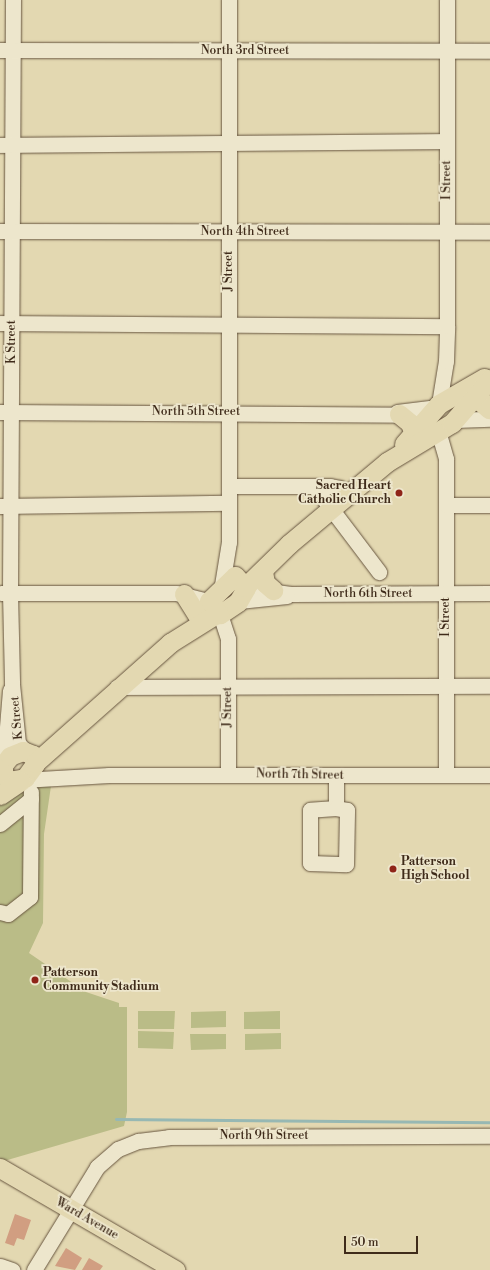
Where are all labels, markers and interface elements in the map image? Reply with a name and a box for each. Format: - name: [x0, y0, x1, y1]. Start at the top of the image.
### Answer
- street label: North 3rd Street: [201, 44, 289, 58]
- street label: I Street: [440, 160, 454, 200]
- street label: North 4th Street: [201, 225, 289, 239]
- street label: J Street: [222, 251, 236, 291]
- street label: K Street: [5, 320, 19, 364]
- street label: North 5th Street: [152, 405, 240, 419]
- place label: Sacred Heart Catholic Church: [298, 479, 391, 507]
- marker: Sacred Heart Catholic Church: [394, 488, 404, 498]
- street label: North 6th Street: [324, 587, 412, 601]
- street label: I Street: [439, 597, 453, 637]
- street label: J Street: [221, 687, 235, 727]
- street label: K Street: [8, 696, 26, 740]
- street label: North 7th Street: [256, 767, 344, 783]
- place label: Patterson High School: [401, 855, 469, 883]
- marker: Patterson High School: [388, 864, 398, 874]
- place label: Patterson Community Stadium: [43, 966, 159, 994]
- marker: Patterson Community Stadium: [30, 975, 40, 985]
- street label: North 9th Street: [220, 1129, 308, 1143]
- street label: Ward Avenue: [53, 1195, 121, 1243]
- scale bar: [346, 1228, 420, 1254]
- text: 50 m: [351, 1235, 379, 1250]

